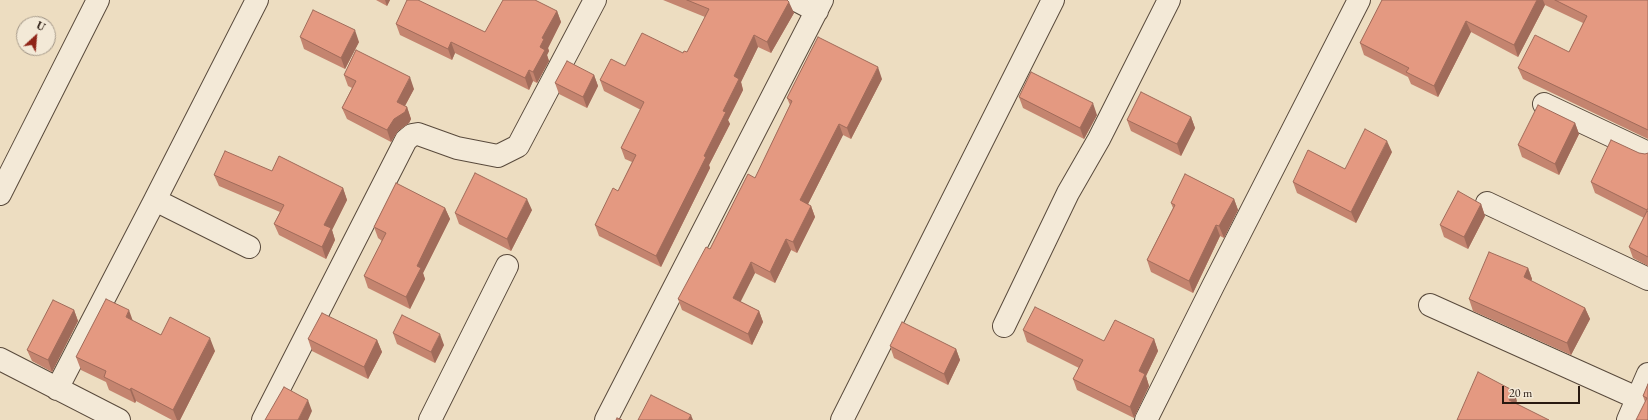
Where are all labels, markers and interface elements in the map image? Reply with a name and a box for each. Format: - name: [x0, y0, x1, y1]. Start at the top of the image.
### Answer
- north arrow: [16, 16, 56, 56]
- text: U: [34, 18, 48, 34]
- scale bar: [1504, 378, 1582, 404]
- text: 20 m: [1509, 385, 1532, 401]

